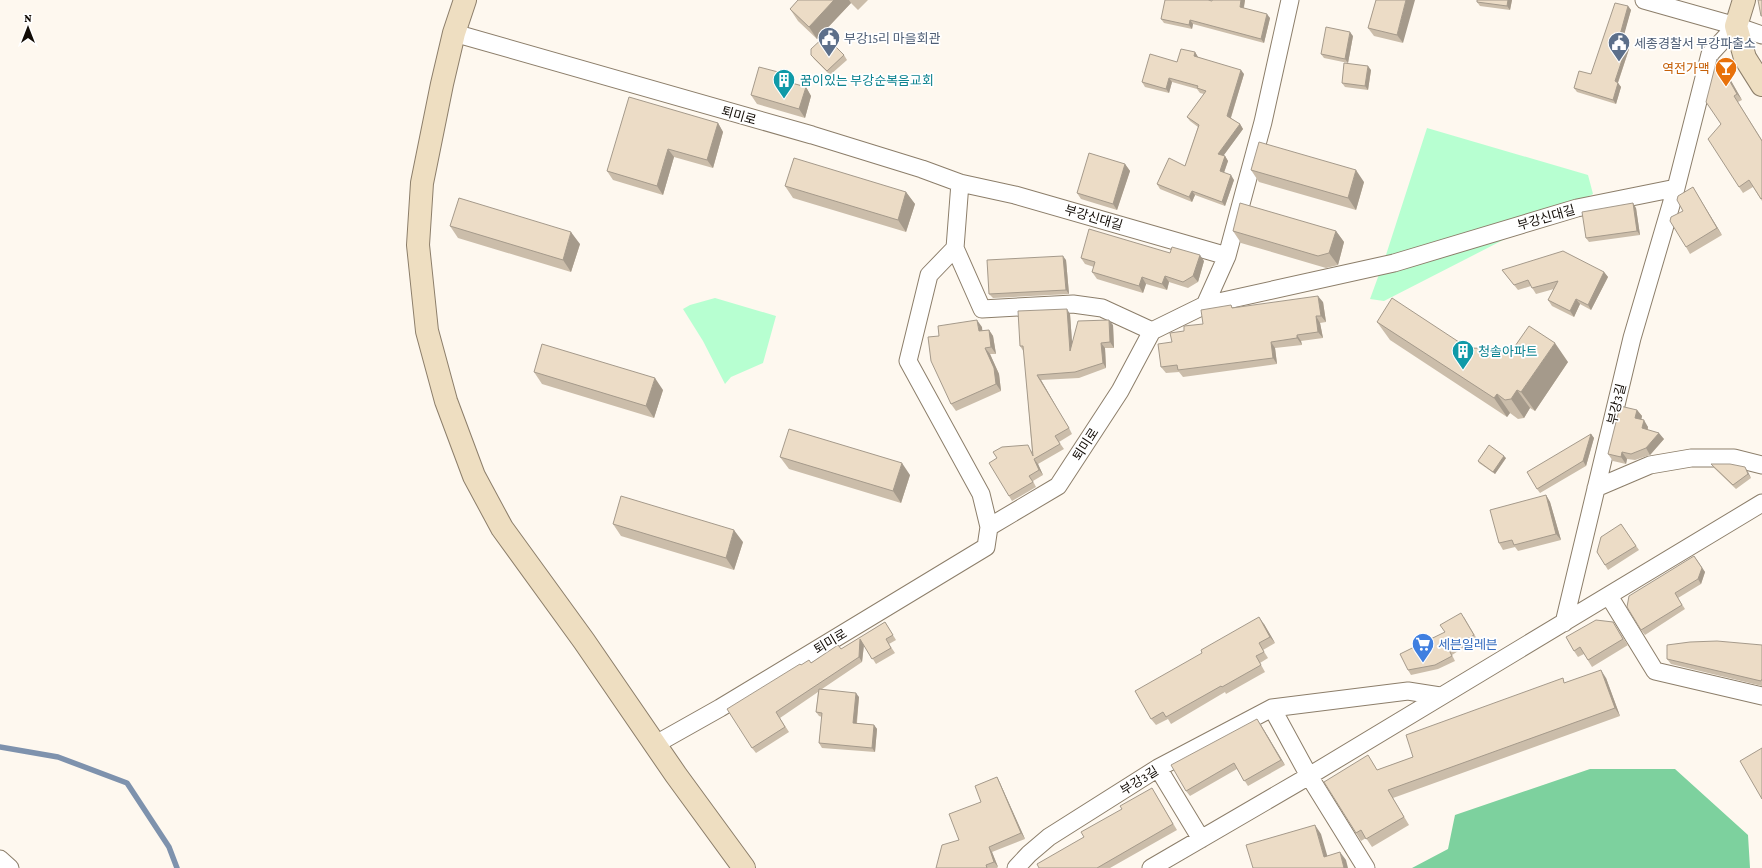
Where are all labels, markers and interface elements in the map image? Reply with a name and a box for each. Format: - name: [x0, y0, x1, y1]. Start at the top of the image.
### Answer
- north arrow: [8, 8, 48, 48]
- text: N: [24, 12, 32, 24]
- public building icon: 부강15리 마을회관: [816, 25, 842, 58]
- public building icon: 세종경찰서 부강파출소: [1606, 30, 1632, 63]
- place label: 부강15리 마을회관: [844, 31, 941, 46]
- place label: 세종경찰서 부강파출소: [1634, 36, 1756, 51]
- bar icon: 역전가맥: [1713, 55, 1739, 88]
- place label: 역전가맥: [1662, 61, 1710, 76]
- building icon: 꿈이있는 부강순복음교회: [771, 67, 797, 100]
- place label: 꿈이있는 부강순복음교회: [800, 73, 934, 88]
- street label: 퇴미로: [720, 103, 758, 128]
- street label: 부강신대길: [1063, 202, 1125, 233]
- street label: 부강신대길: [1515, 202, 1577, 233]
- building icon: 청솔아파트: [1450, 338, 1476, 371]
- place label: 청솔아파트: [1478, 344, 1538, 359]
- street label: 부강3길: [1604, 382, 1629, 426]
- street label: 퇴미로: [1069, 425, 1101, 463]
- street label: 퇴미로: [811, 626, 850, 657]
- supermarket icon: 세븐일레븐: [1410, 631, 1436, 664]
- place label: 세븐일레븐: [1438, 637, 1498, 652]
- street label: 부강3길: [1117, 763, 1161, 798]

